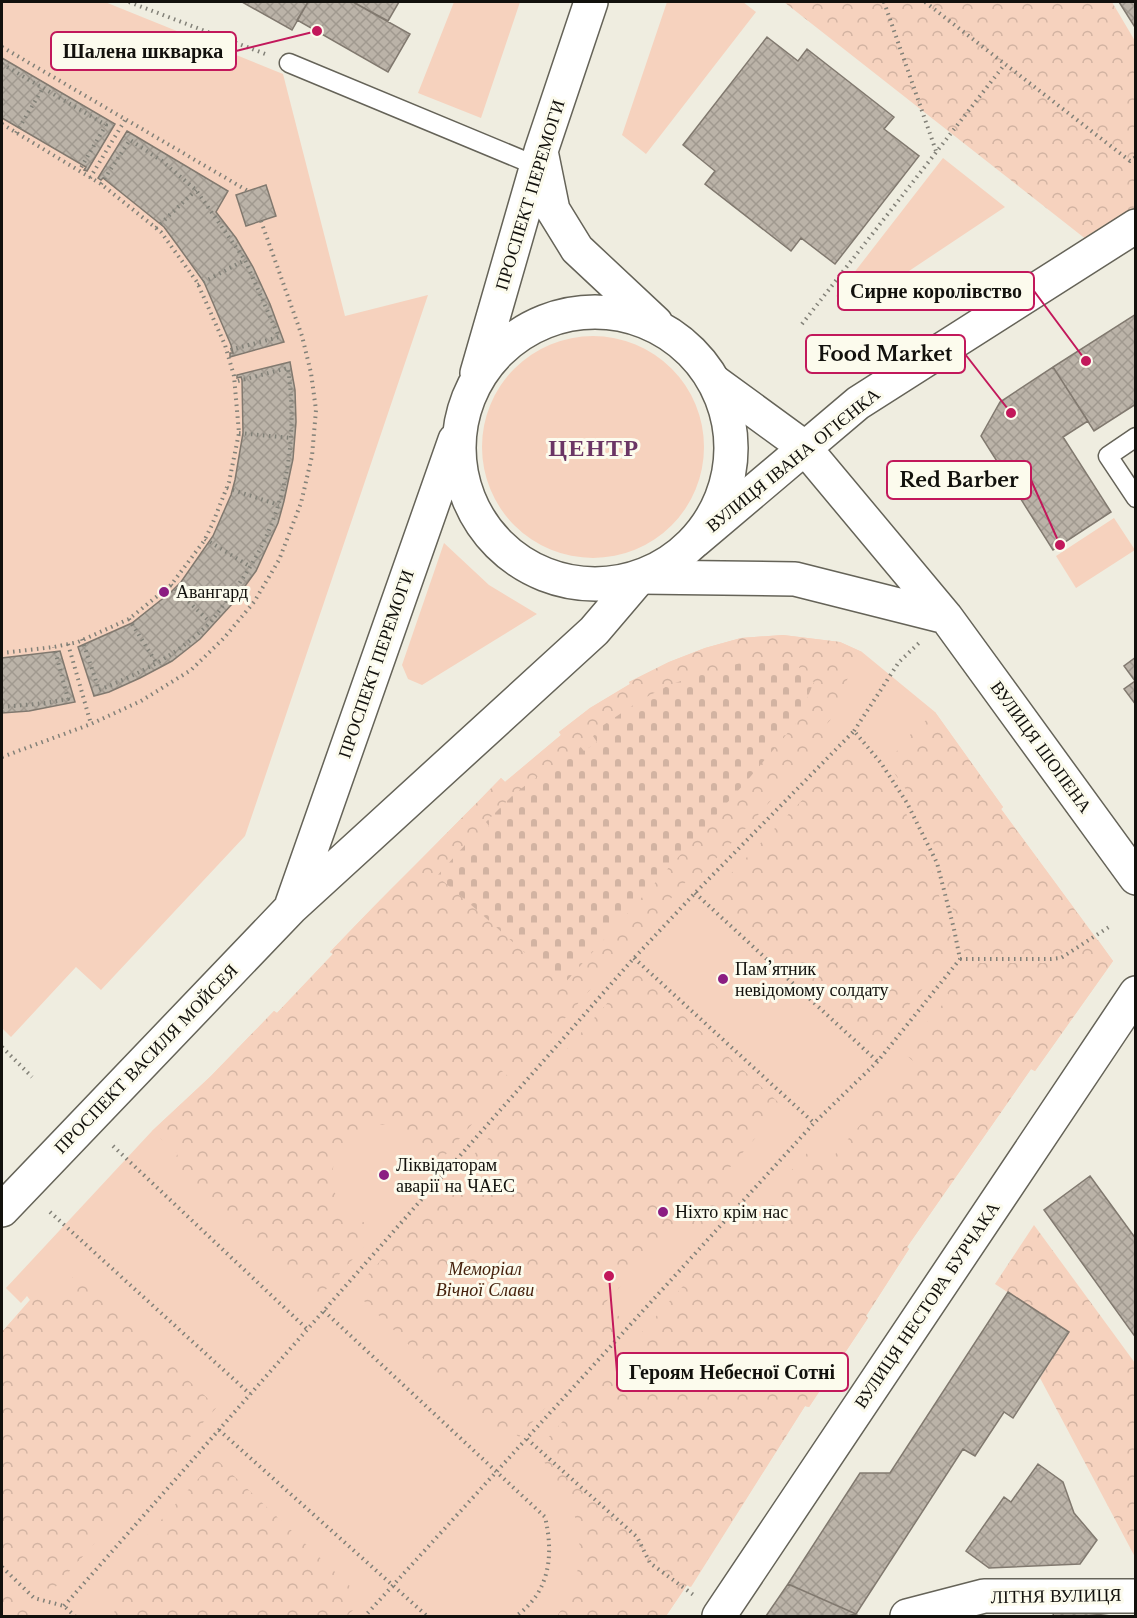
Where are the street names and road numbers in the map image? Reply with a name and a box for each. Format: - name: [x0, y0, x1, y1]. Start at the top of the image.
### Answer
- street label: ПРОСПЕКТ ПЕРЕМОГИ: [491, 97, 569, 293]
- street label: ВУЛИЦЯ ІВАНА ОГІЄНКА: [702, 383, 884, 537]
- street label: ПРОСПЕКТ ПЕРЕМОГИ: [333, 567, 419, 761]
- street label: ВУЛИЦЯ ШОПЕНА: [986, 677, 1096, 817]
- street label: ПРОСПЕКТ ВАСИЛЯ МОЙСЕЯ: [50, 960, 242, 1158]
- street label: ВУЛИЦЯ НЕСТОРА БУРЧАКА: [850, 1198, 1004, 1412]
- street label: ЛІТНЯ ВУЛИЦЯ: [990, 1584, 1122, 1608]

